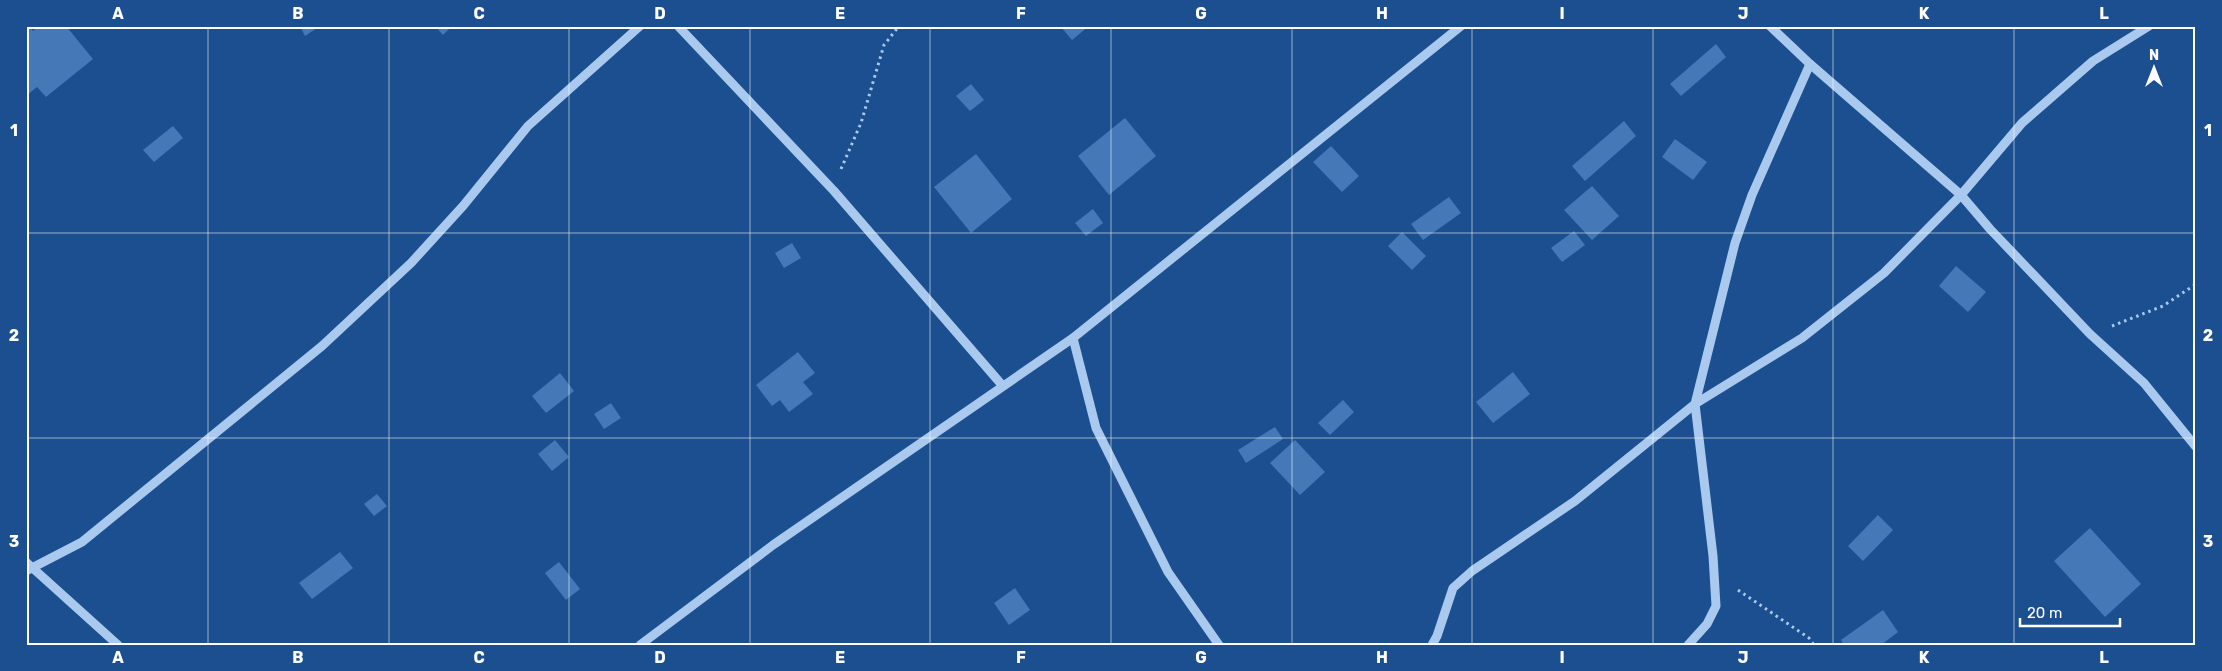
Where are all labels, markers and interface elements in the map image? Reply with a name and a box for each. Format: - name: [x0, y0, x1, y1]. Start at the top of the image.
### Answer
- text: A: [112, 4, 124, 23]
- text: B: [292, 4, 304, 23]
- text: C: [473, 4, 485, 23]
- text: D: [654, 4, 666, 23]
- text: E: [835, 4, 845, 23]
- text: F: [1016, 4, 1026, 23]
- text: G: [1195, 4, 1207, 23]
- text: H: [1376, 4, 1388, 23]
- text: I: [1559, 4, 1565, 23]
- text: J: [1738, 4, 1748, 23]
- text: K: [1919, 4, 1930, 23]
- text: L: [2099, 4, 2109, 23]
- north arrow: [2130, 42, 2180, 92]
- text: N: [2149, 47, 2159, 64]
- text: 1: [10, 121, 18, 140]
- text: 1: [2204, 121, 2212, 140]
- text: 2: [9, 326, 19, 345]
- text: 2: [2203, 326, 2213, 345]
- text: 3: [9, 532, 19, 551]
- text: 3: [2203, 532, 2213, 551]
- scale bar: [2020, 596, 2120, 628]
- text: 20 m: [2027, 604, 2062, 622]
- text: A: [112, 648, 124, 667]
- text: B: [292, 648, 304, 667]
- text: C: [473, 648, 485, 667]
- text: D: [654, 648, 666, 667]
- text: E: [835, 648, 845, 667]
- text: F: [1016, 648, 1026, 667]
- text: G: [1195, 648, 1207, 667]
- text: H: [1376, 648, 1388, 667]
- text: I: [1559, 648, 1565, 667]
- text: J: [1738, 648, 1748, 667]
- text: K: [1919, 648, 1930, 667]
- text: L: [2099, 648, 2109, 667]

